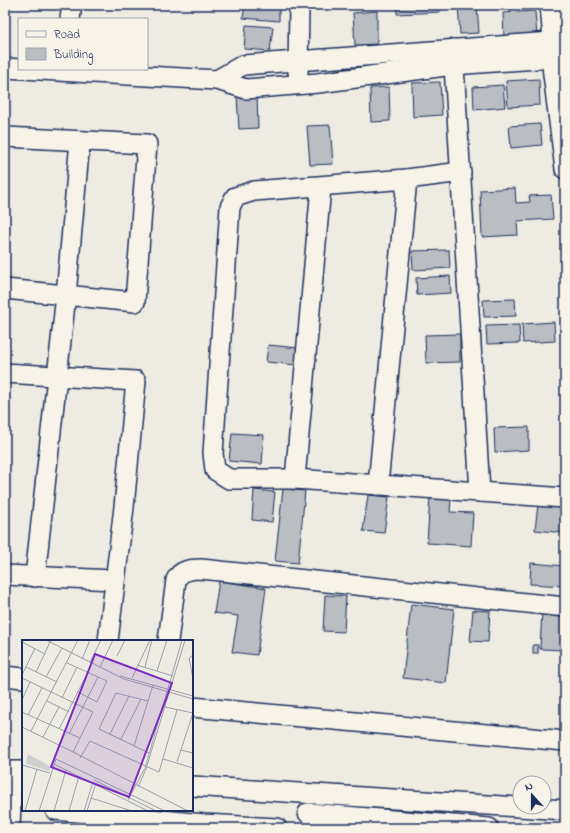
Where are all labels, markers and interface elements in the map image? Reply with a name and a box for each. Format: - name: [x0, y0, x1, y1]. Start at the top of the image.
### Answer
- legend: [18, 18, 148, 70]
- text: Road: [54, 26, 80, 44]
- text: Building: [53, 46, 93, 65]
- inset map: [22, 640, 193, 811]
- north arrow: [512, 775, 552, 815]
- text: N: [522, 778, 535, 795]

